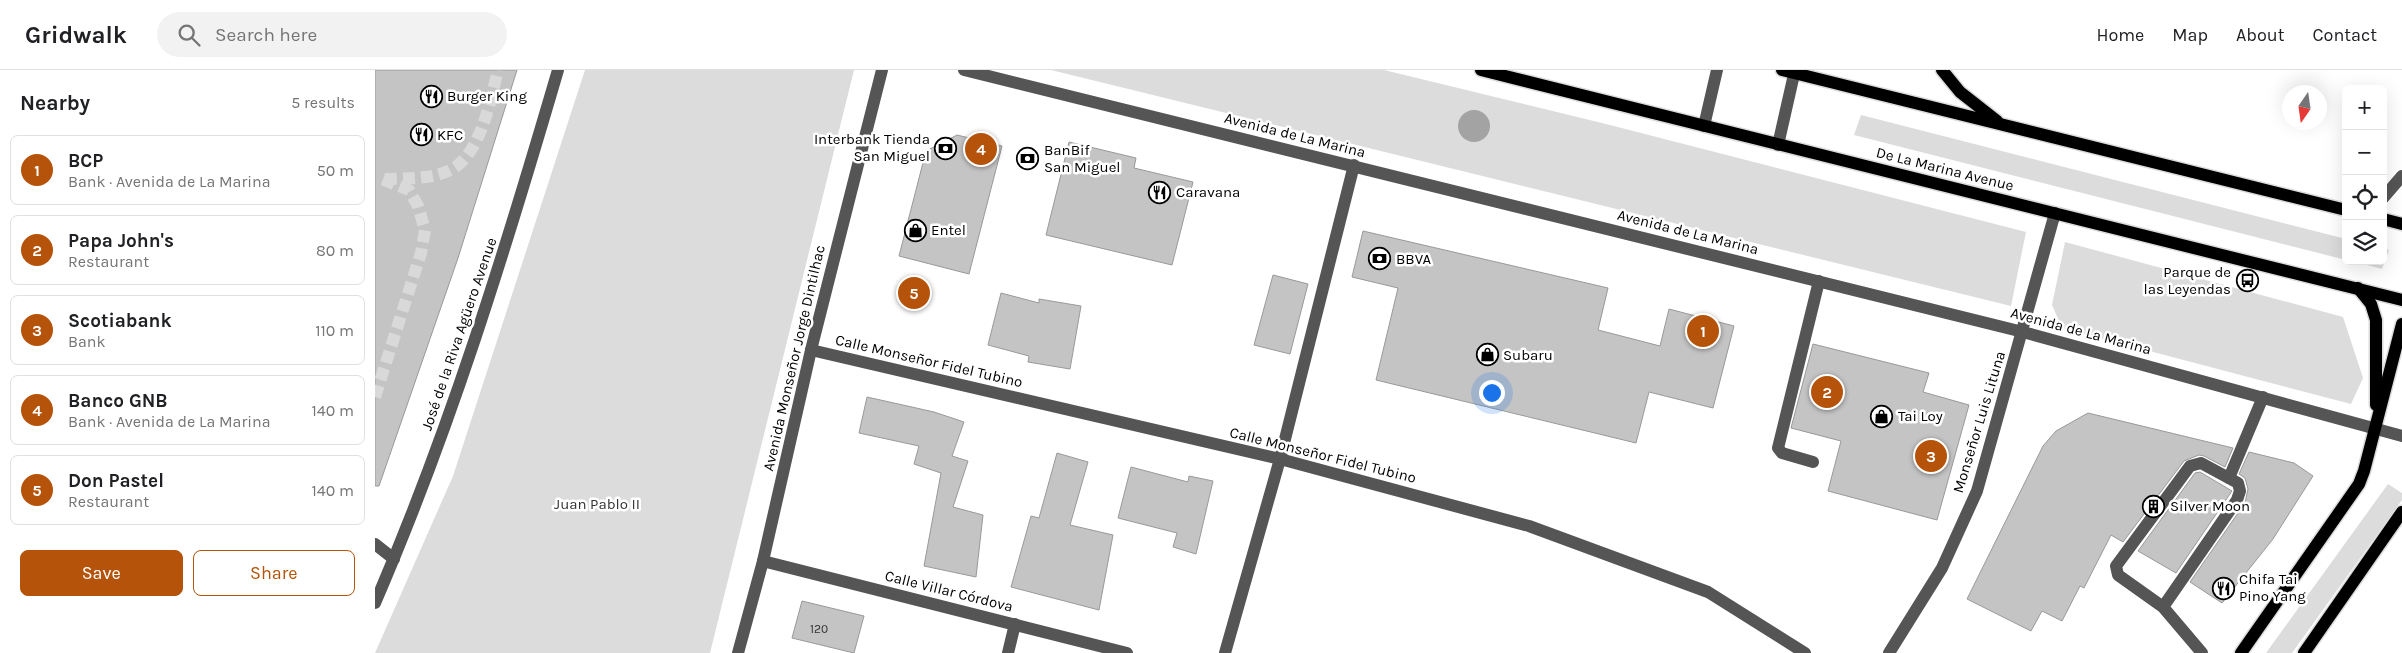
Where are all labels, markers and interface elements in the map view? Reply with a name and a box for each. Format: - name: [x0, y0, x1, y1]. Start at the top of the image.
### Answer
- search box: [157, 12, 507, 57]
- text: Gridwalk: [25, 21, 127, 49]
- icon: search: [175, 21, 203, 49]
- text: Search here: [215, 24, 317, 46]
- text: Home: [2096, 24, 2144, 46]
- text: Map: [2172, 24, 2208, 46]
- text: About: [2236, 24, 2285, 46]
- text: Contact: [2313, 24, 2377, 46]
- restaurant icon: Burger King: [419, 84, 443, 108]
- north arrow: [2282, 85, 2327, 130]
- map controls: [2342, 85, 2387, 265]
- button: +: [2342, 85, 2387, 130]
- place label: Burger King: [447, 87, 527, 105]
- text: Nearby: [20, 91, 90, 115]
- text: 5 results: [291, 93, 355, 112]
- street label: Avenida de La Marina: [1223, 109, 1367, 161]
- restaurant icon: KFC: [409, 123, 433, 147]
- place label: KFC: [437, 126, 463, 144]
- place label: Interbank Tienda San Miguel: [814, 130, 930, 165]
- pin: 4: [965, 130, 997, 168]
- button: −: [2342, 130, 2387, 175]
- bank icon: Interbank Tienda San Miguel: [934, 136, 958, 160]
- place label: BanBif San Miguel: [1044, 141, 1121, 176]
- street label: De La Marina Avenue: [1874, 143, 2016, 195]
- bank icon: BanBif San Miguel: [1016, 147, 1040, 171]
- text: BCP: [68, 150, 103, 172]
- text: 1: [34, 161, 40, 180]
- text: 50 m: [317, 161, 354, 180]
- text: Bank · Avenida de La Marina: [68, 172, 270, 191]
- button: locate: [2342, 175, 2387, 220]
- restaurant icon: Caravana: [1148, 180, 1172, 204]
- place label: Caravana: [1176, 183, 1240, 201]
- street label: Avenida de La Marina: [1616, 206, 1760, 258]
- shop icon: Entel: [903, 218, 927, 242]
- button: layers: [2342, 220, 2387, 265]
- place label: Entel: [931, 221, 966, 239]
- text: Papa John's: [68, 230, 174, 252]
- street label: José de la Riva Agüero Avenue: [417, 235, 501, 433]
- text: 2: [32, 241, 42, 260]
- text: 80 m: [316, 241, 354, 260]
- street label: Avenida Monseñor Jorge Dintilhac: [759, 243, 829, 473]
- bank icon: BBVA: [1368, 247, 1392, 271]
- place label: BBVA: [1396, 250, 1432, 268]
- text: Restaurant: [68, 252, 149, 271]
- place label: Parque de las Leyendas: [2144, 263, 2231, 298]
- bus stop icon: Parque de las Leyendas: [2235, 269, 2259, 293]
- pin: 5: [898, 274, 930, 312]
- street label: Avenida de La Marina: [2009, 304, 2153, 358]
- text: Scotiabank: [68, 310, 172, 332]
- pin: 1: [1687, 312, 1719, 350]
- text: 3: [32, 321, 42, 340]
- text: 110 m: [315, 321, 354, 340]
- street label: Calle Monseñor Fidel Tubino: [834, 331, 1024, 391]
- text: Bank: [68, 332, 105, 351]
- shop icon: Subaru: [1475, 343, 1499, 367]
- place label: Subaru: [1503, 346, 1553, 364]
- street label: Monseñor Luis Lituna: [1949, 349, 2009, 495]
- pin: 2: [1811, 373, 1843, 411]
- your location: [1479, 380, 1505, 406]
- text: Banco GNB: [68, 390, 168, 412]
- text: 4: [32, 401, 42, 420]
- text: 140 m: [312, 401, 354, 420]
- shop icon: Tai Loy: [1870, 404, 1894, 428]
- place label: Tai Loy: [1898, 407, 1943, 425]
- text: Bank · Avenida de La Marina: [68, 412, 270, 431]
- street label: Calle Monseñor Fidel Tubino: [1228, 423, 1418, 487]
- pin: 3: [1915, 437, 1947, 475]
- text: Don Pastel: [68, 470, 164, 492]
- text: 5: [32, 481, 42, 500]
- text: 140 m: [312, 481, 354, 500]
- text: Restaurant: [68, 492, 149, 511]
- building icon: Silver Moon: [2142, 494, 2166, 518]
- park label: Juan Pablo II: [554, 495, 640, 513]
- place label: Silver Moon: [2170, 497, 2250, 515]
- button: Save: [20, 550, 183, 596]
- button: Share: [193, 550, 355, 596]
- street label: Calle Villar Córdova: [883, 566, 1015, 616]
- place label: Chifa Tai Pino Yang: [2239, 570, 2306, 605]
- restaurant icon: Chifa Tai Pino Yang: [2211, 576, 2235, 600]
- house number: 120: [810, 622, 828, 636]

